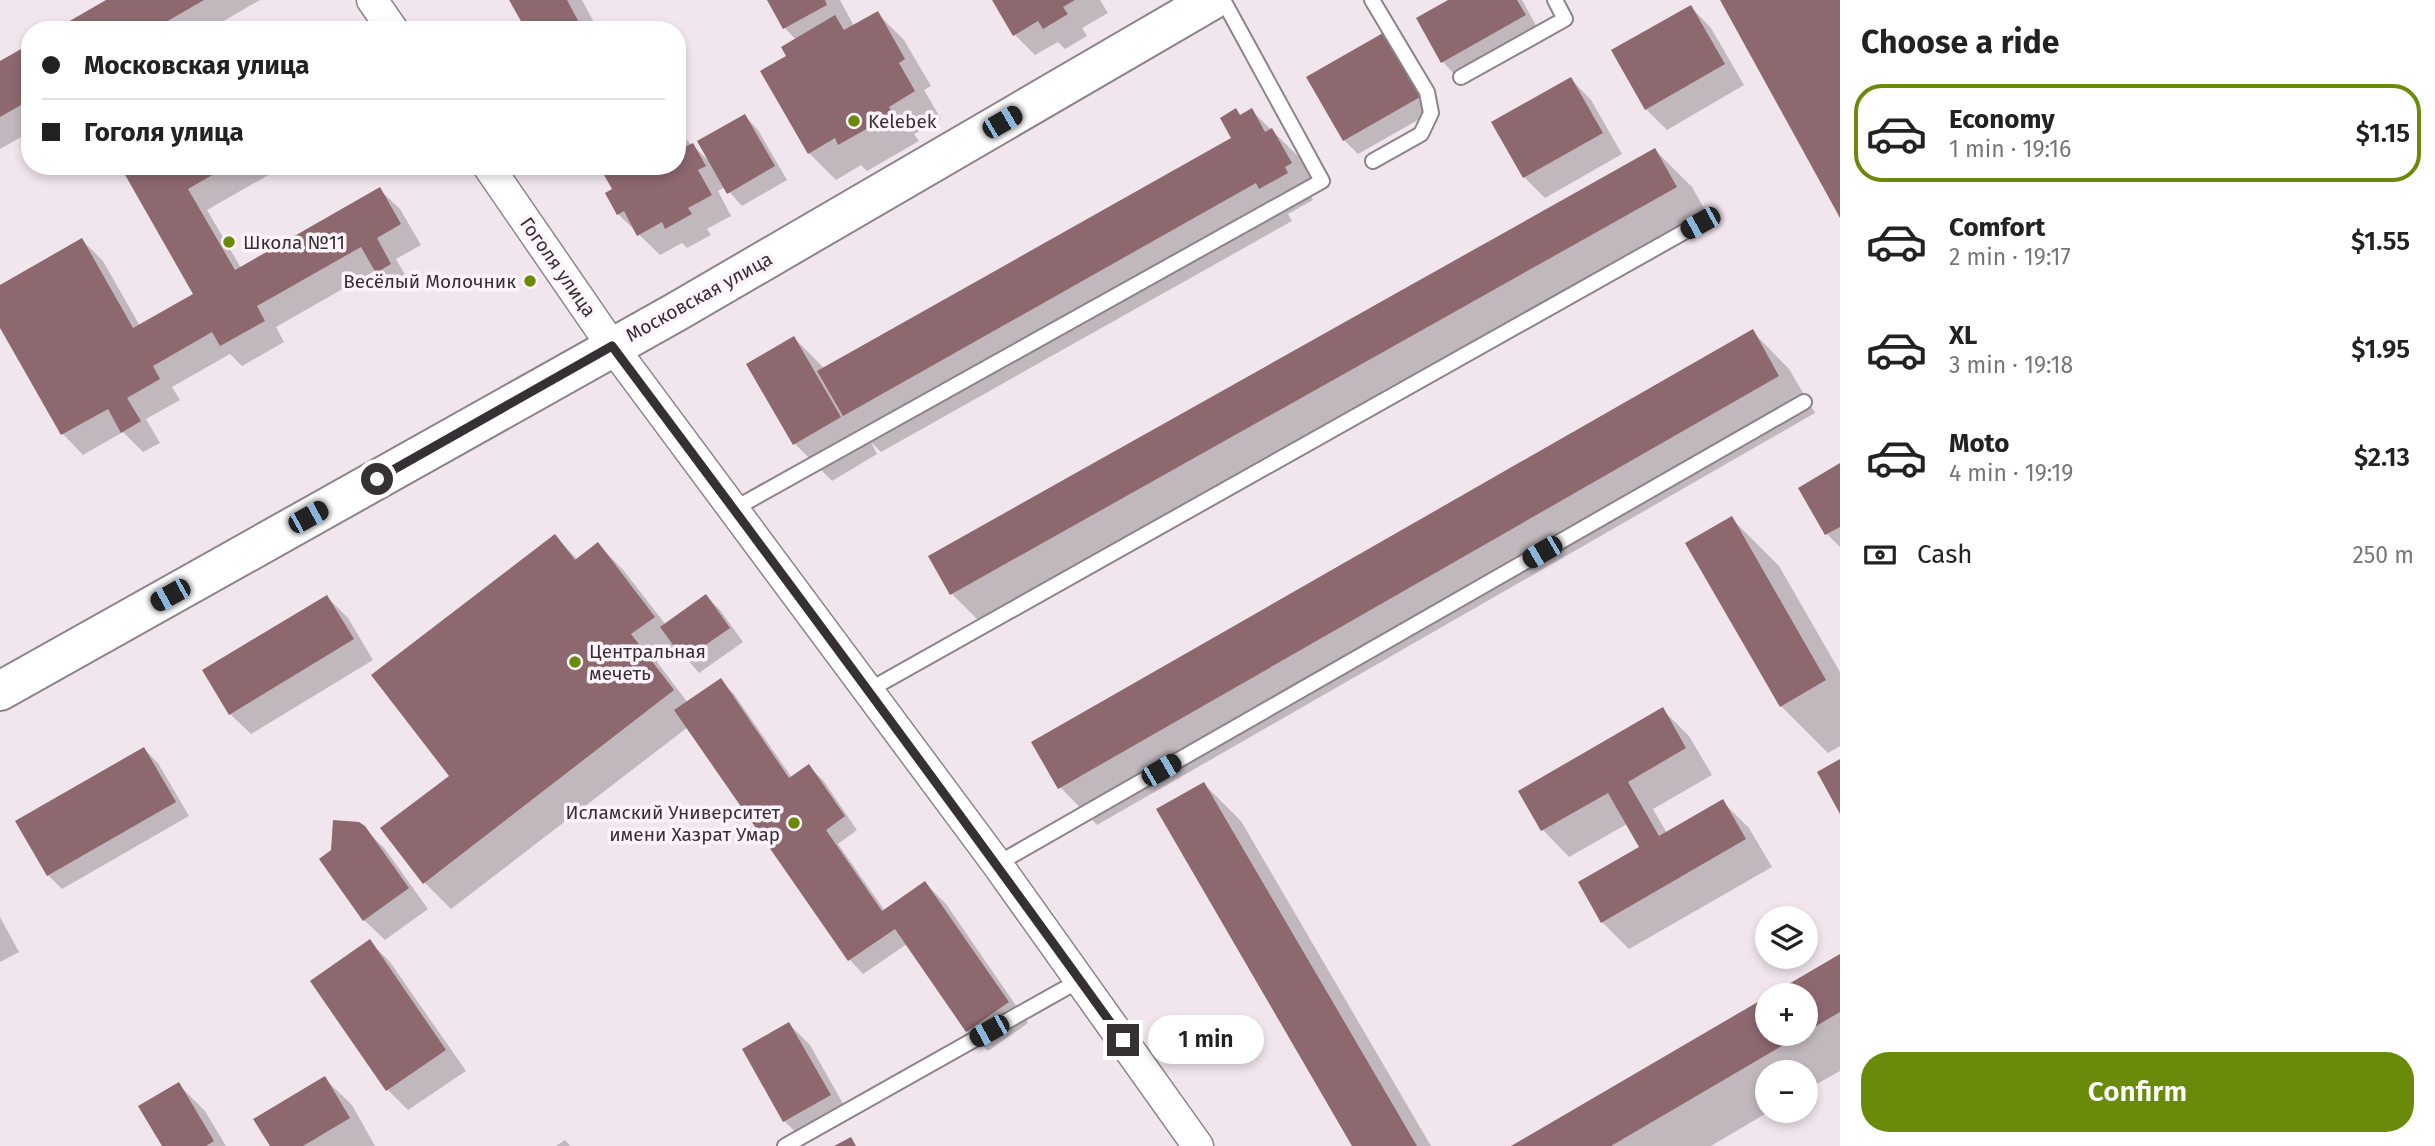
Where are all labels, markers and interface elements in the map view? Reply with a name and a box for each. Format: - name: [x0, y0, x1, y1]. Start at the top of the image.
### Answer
- text: Choose a ride: [1861, 23, 2059, 61]
- text: Московская улица: [84, 50, 310, 81]
- car: [979, 102, 1026, 142]
- icon: car: [1865, 102, 1928, 165]
- text: Economy: [1949, 104, 2055, 135]
- place label: Kelebek: [868, 110, 937, 133]
- marker: Kelebek: [846, 113, 862, 129]
- text: Гоголя улица: [84, 117, 244, 148]
- text: $1.15: [2356, 118, 2410, 149]
- text: 1 min · 19:16: [1949, 135, 2071, 163]
- car: [1677, 204, 1724, 242]
- icon: car: [1865, 210, 1928, 273]
- text: Comfort: [1949, 212, 2045, 243]
- street label: Гоголя улица: [515, 213, 601, 321]
- text: $1.55: [2351, 226, 2410, 257]
- place label: Школа №11: [243, 231, 345, 254]
- marker: Школа №11: [221, 234, 237, 250]
- text: 2 min · 19:17: [1949, 243, 2071, 271]
- street label: Московская улица: [622, 247, 776, 347]
- place label: Весёлый Молочник: [343, 270, 516, 293]
- marker: Весёлый Молочник: [522, 273, 538, 289]
- icon: car: [1865, 318, 1928, 381]
- text: XL: [1949, 320, 1977, 351]
- text: $1.95: [2351, 334, 2410, 365]
- text: 3 min · 19:18: [1949, 351, 2073, 379]
- icon: car: [1865, 426, 1928, 489]
- text: Moto: [1949, 428, 2009, 459]
- text: $2.13: [2354, 442, 2410, 473]
- text: 4 min · 19:19: [1949, 459, 2073, 487]
- route start: [361, 463, 393, 495]
- car: [285, 498, 332, 536]
- car: [1519, 532, 1566, 572]
- icon: cash: [1861, 536, 1899, 574]
- text: Cash: [1917, 539, 1973, 570]
- text: 250 m: [2352, 541, 2414, 569]
- car: [147, 576, 194, 614]
- place label: Центральная мечеть: [589, 640, 706, 685]
- marker: Центральная мечеть: [567, 654, 583, 670]
- car: [1138, 750, 1185, 790]
- place label: Исламский Университет имени Хазрат Умар: [565, 801, 780, 846]
- marker: Исламский Университет имени Хазрат Умар: [786, 815, 802, 831]
- map controls: [1755, 906, 1818, 1123]
- button: layers: [1755, 906, 1818, 969]
- button: +: [1755, 983, 1818, 1046]
- car: [966, 1012, 1013, 1050]
- callout: 1 min: [1148, 1016, 1263, 1064]
- route end: [1107, 1024, 1139, 1056]
- text: 1 min: [1178, 1025, 1234, 1053]
- button: Confirm: [1861, 1052, 2414, 1132]
- button: −: [1755, 1060, 1818, 1123]

